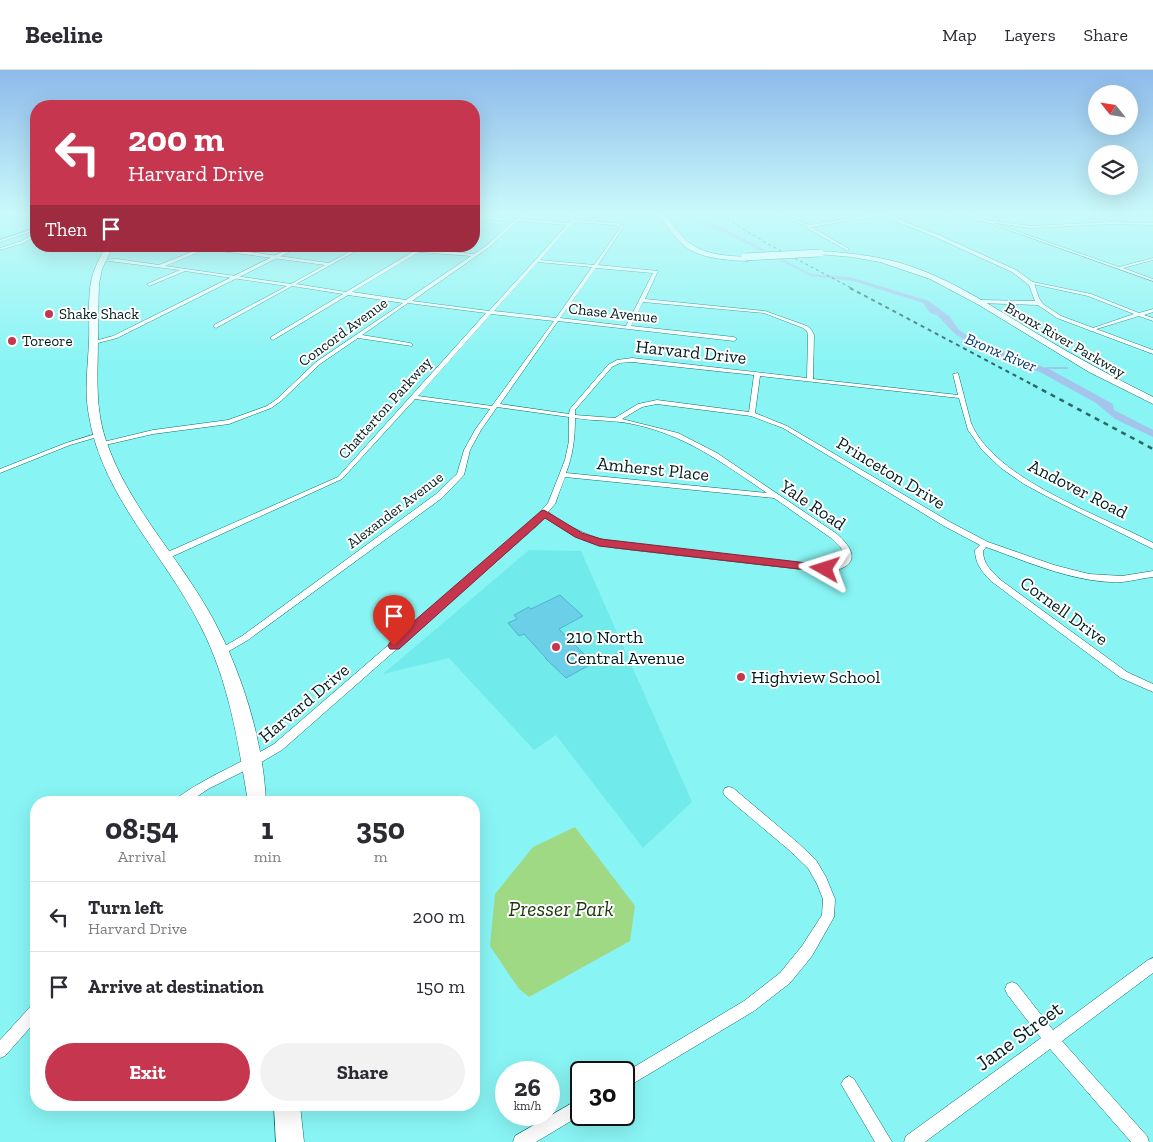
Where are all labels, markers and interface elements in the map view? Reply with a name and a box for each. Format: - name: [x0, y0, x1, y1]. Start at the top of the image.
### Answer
- text: Beeline: [25, 20, 103, 49]
- text: Map: [942, 24, 977, 46]
- text: Layers: [1005, 24, 1056, 46]
- text: Share: [1084, 24, 1128, 46]
- north arrow: [1088, 85, 1138, 135]
- map controls: [1088, 85, 1138, 195]
- text: 200 m: [128, 118, 224, 160]
- icon: left: [45, 120, 110, 185]
- button: layers: [1088, 145, 1138, 195]
- text: Harvard Drive: [128, 160, 264, 187]
- icon: arrive: [97, 215, 125, 243]
- text: Then: [45, 218, 87, 241]
- street label: Concord Avenue: [295, 294, 391, 370]
- street label: Bronx River Parkway: [1002, 298, 1128, 382]
- street label: Chase Avenue: [568, 299, 658, 327]
- place label: Shake Shack: [59, 305, 139, 323]
- marker: Shake Shack: [43, 308, 55, 320]
- water label: Bronx River: [963, 328, 1039, 376]
- place label: Toreore: [22, 332, 72, 350]
- marker: Toreore: [6, 335, 18, 347]
- street label: Harvard Drive: [634, 335, 748, 369]
- street label: Chatterton Parkway: [335, 353, 436, 463]
- street label: Princeton Drive: [833, 432, 949, 514]
- street label: Amherst Place: [596, 452, 710, 486]
- street label: Andover Road: [1025, 455, 1131, 523]
- street label: Alexander Avenue: [343, 468, 447, 552]
- street label: Yale Road: [775, 474, 850, 535]
- position arrow: [798, 542, 850, 594]
- street label: Cornell Drive: [1016, 572, 1112, 650]
- pin: [373, 595, 415, 646]
- icon: arrive: [380, 602, 408, 630]
- place label: 210 North Central Avenue: [566, 626, 685, 669]
- marker: 210 North Central Avenue: [550, 641, 562, 653]
- street label: Harvard Drive: [254, 659, 354, 747]
- place label: Highview School: [751, 666, 881, 688]
- marker: Highview School: [735, 671, 747, 683]
- text: 08:54: [105, 811, 179, 847]
- text: 1: [261, 811, 273, 847]
- text: 350: [356, 811, 405, 847]
- text: Arrival: [118, 847, 166, 866]
- text: min: [254, 847, 281, 866]
- text: m: [374, 847, 387, 866]
- text: Turn left: [88, 896, 163, 919]
- park label: Presser Park: [508, 896, 614, 921]
- icon: left: [45, 903, 73, 931]
- text: 200 m: [413, 905, 465, 928]
- text: Harvard Drive: [88, 919, 187, 938]
- icon: arrive: [45, 973, 73, 1001]
- text: Arrive at destination: [88, 975, 264, 998]
- text: 150 m: [416, 975, 465, 998]
- street label: Jane Street: [970, 996, 1067, 1075]
- button: Exit: [45, 1043, 250, 1101]
- button: Share: [260, 1043, 465, 1101]
- speed limit sign: 30: [570, 1061, 635, 1126]
- text: 26: [514, 1072, 541, 1102]
- text: km/h: [514, 1099, 541, 1113]

